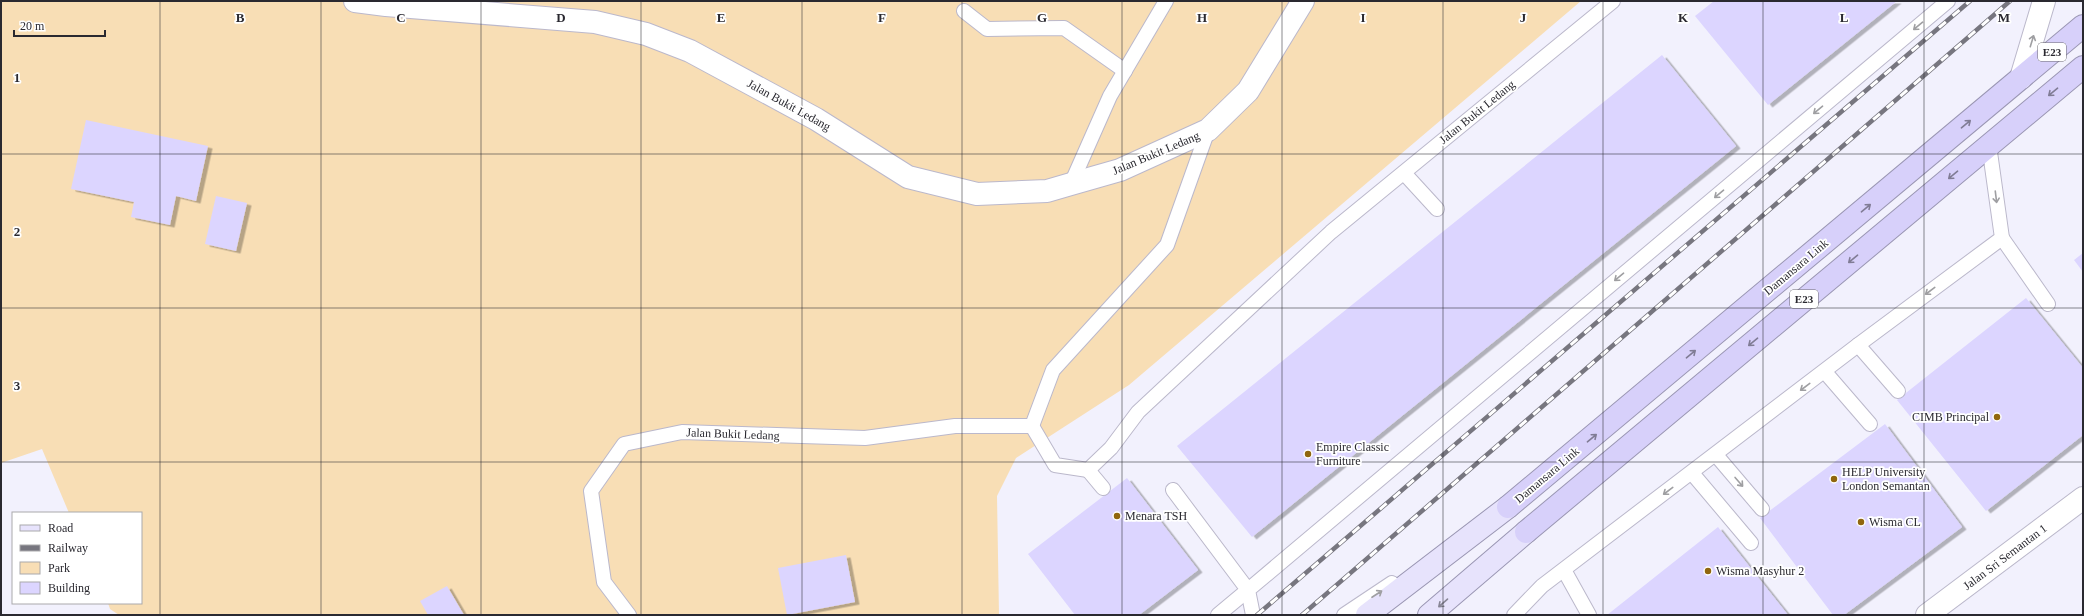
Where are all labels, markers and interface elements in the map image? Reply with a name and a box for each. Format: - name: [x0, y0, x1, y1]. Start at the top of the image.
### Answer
- text: B: [236, 10, 245, 25]
- text: C: [396, 10, 406, 25]
- text: D: [556, 10, 566, 25]
- text: E: [717, 10, 725, 25]
- text: F: [878, 10, 886, 25]
- text: G: [1037, 10, 1047, 25]
- text: H: [1197, 10, 1207, 25]
- text: I: [1360, 10, 1366, 25]
- text: J: [1520, 10, 1527, 25]
- text: K: [1678, 10, 1689, 25]
- text: L: [1840, 10, 1849, 25]
- text: M: [1998, 10, 2010, 25]
- scale bar: [14, 12, 105, 38]
- text: 20 m: [20, 19, 45, 33]
- one-way arrow: [1912, 22, 1923, 31]
- one-way arrow: [2029, 35, 2036, 48]
- road number: E23: [2038, 43, 2066, 61]
- text: 1: [14, 70, 20, 85]
- street label: Jalan Bukit Ledang: [745, 76, 833, 134]
- street label: Jalan Bukit Ledang: [1436, 77, 1518, 147]
- one-way arrow: [2048, 88, 2058, 97]
- one-way arrow: [1813, 105, 1824, 114]
- one-way arrow: [1961, 120, 1971, 129]
- street label: Jalan Bukit Ledang: [1110, 128, 1202, 178]
- one-way arrow: [1948, 171, 1958, 180]
- one-way arrow: [1714, 189, 1724, 198]
- one-way arrow: [1992, 190, 2000, 203]
- one-way arrow: [1861, 203, 1872, 212]
- text: 2: [14, 224, 20, 239]
- street label: Damansara Link: [1761, 236, 1831, 298]
- one-way arrow: [1848, 254, 1859, 263]
- one-way arrow: [1614, 273, 1625, 282]
- one-way arrow: [1925, 287, 1936, 295]
- road number: E23: [1790, 290, 1818, 308]
- one-way arrow: [1748, 338, 1759, 346]
- one-way arrow: [1686, 350, 1697, 359]
- text: 3: [14, 378, 21, 393]
- one-way arrow: [1800, 383, 1811, 392]
- place label: CIMB Principal: [1912, 410, 1990, 424]
- marker: CIMB Principal: [1992, 412, 2002, 422]
- street label: Jalan Bukit Ledang: [686, 425, 780, 443]
- one-way arrow: [1586, 433, 1597, 442]
- place label: Empire Classic Furniture: [1316, 440, 1389, 468]
- street label: Damansara Link: [1512, 444, 1582, 506]
- marker: Empire Classic Furniture: [1303, 449, 1313, 459]
- place label: HELP University London Semantan: [1842, 465, 1930, 493]
- marker: HELP University London Semantan: [1829, 474, 1839, 484]
- one-way arrow: [1735, 477, 1744, 487]
- one-way arrow: [1663, 487, 1674, 496]
- place label: Menara TSH: [1125, 509, 1187, 523]
- marker: Menara TSH: [1112, 511, 1122, 521]
- legend: [12, 512, 142, 604]
- place label: Wisma CL: [1869, 515, 1921, 529]
- marker: Wisma CL: [1856, 517, 1866, 527]
- text: Road: [48, 521, 73, 535]
- street label: Jalan Sri Semantan 1: [1960, 521, 2050, 593]
- text: Railway: [48, 541, 88, 555]
- text: Park: [48, 561, 70, 575]
- place label: Wisma Masyhur 2: [1716, 564, 1804, 578]
- marker: Wisma Masyhur 2: [1703, 566, 1713, 576]
- text: Building: [48, 581, 90, 595]
- one-way arrow: [1371, 589, 1383, 597]
- one-way arrow: [1438, 598, 1449, 607]

